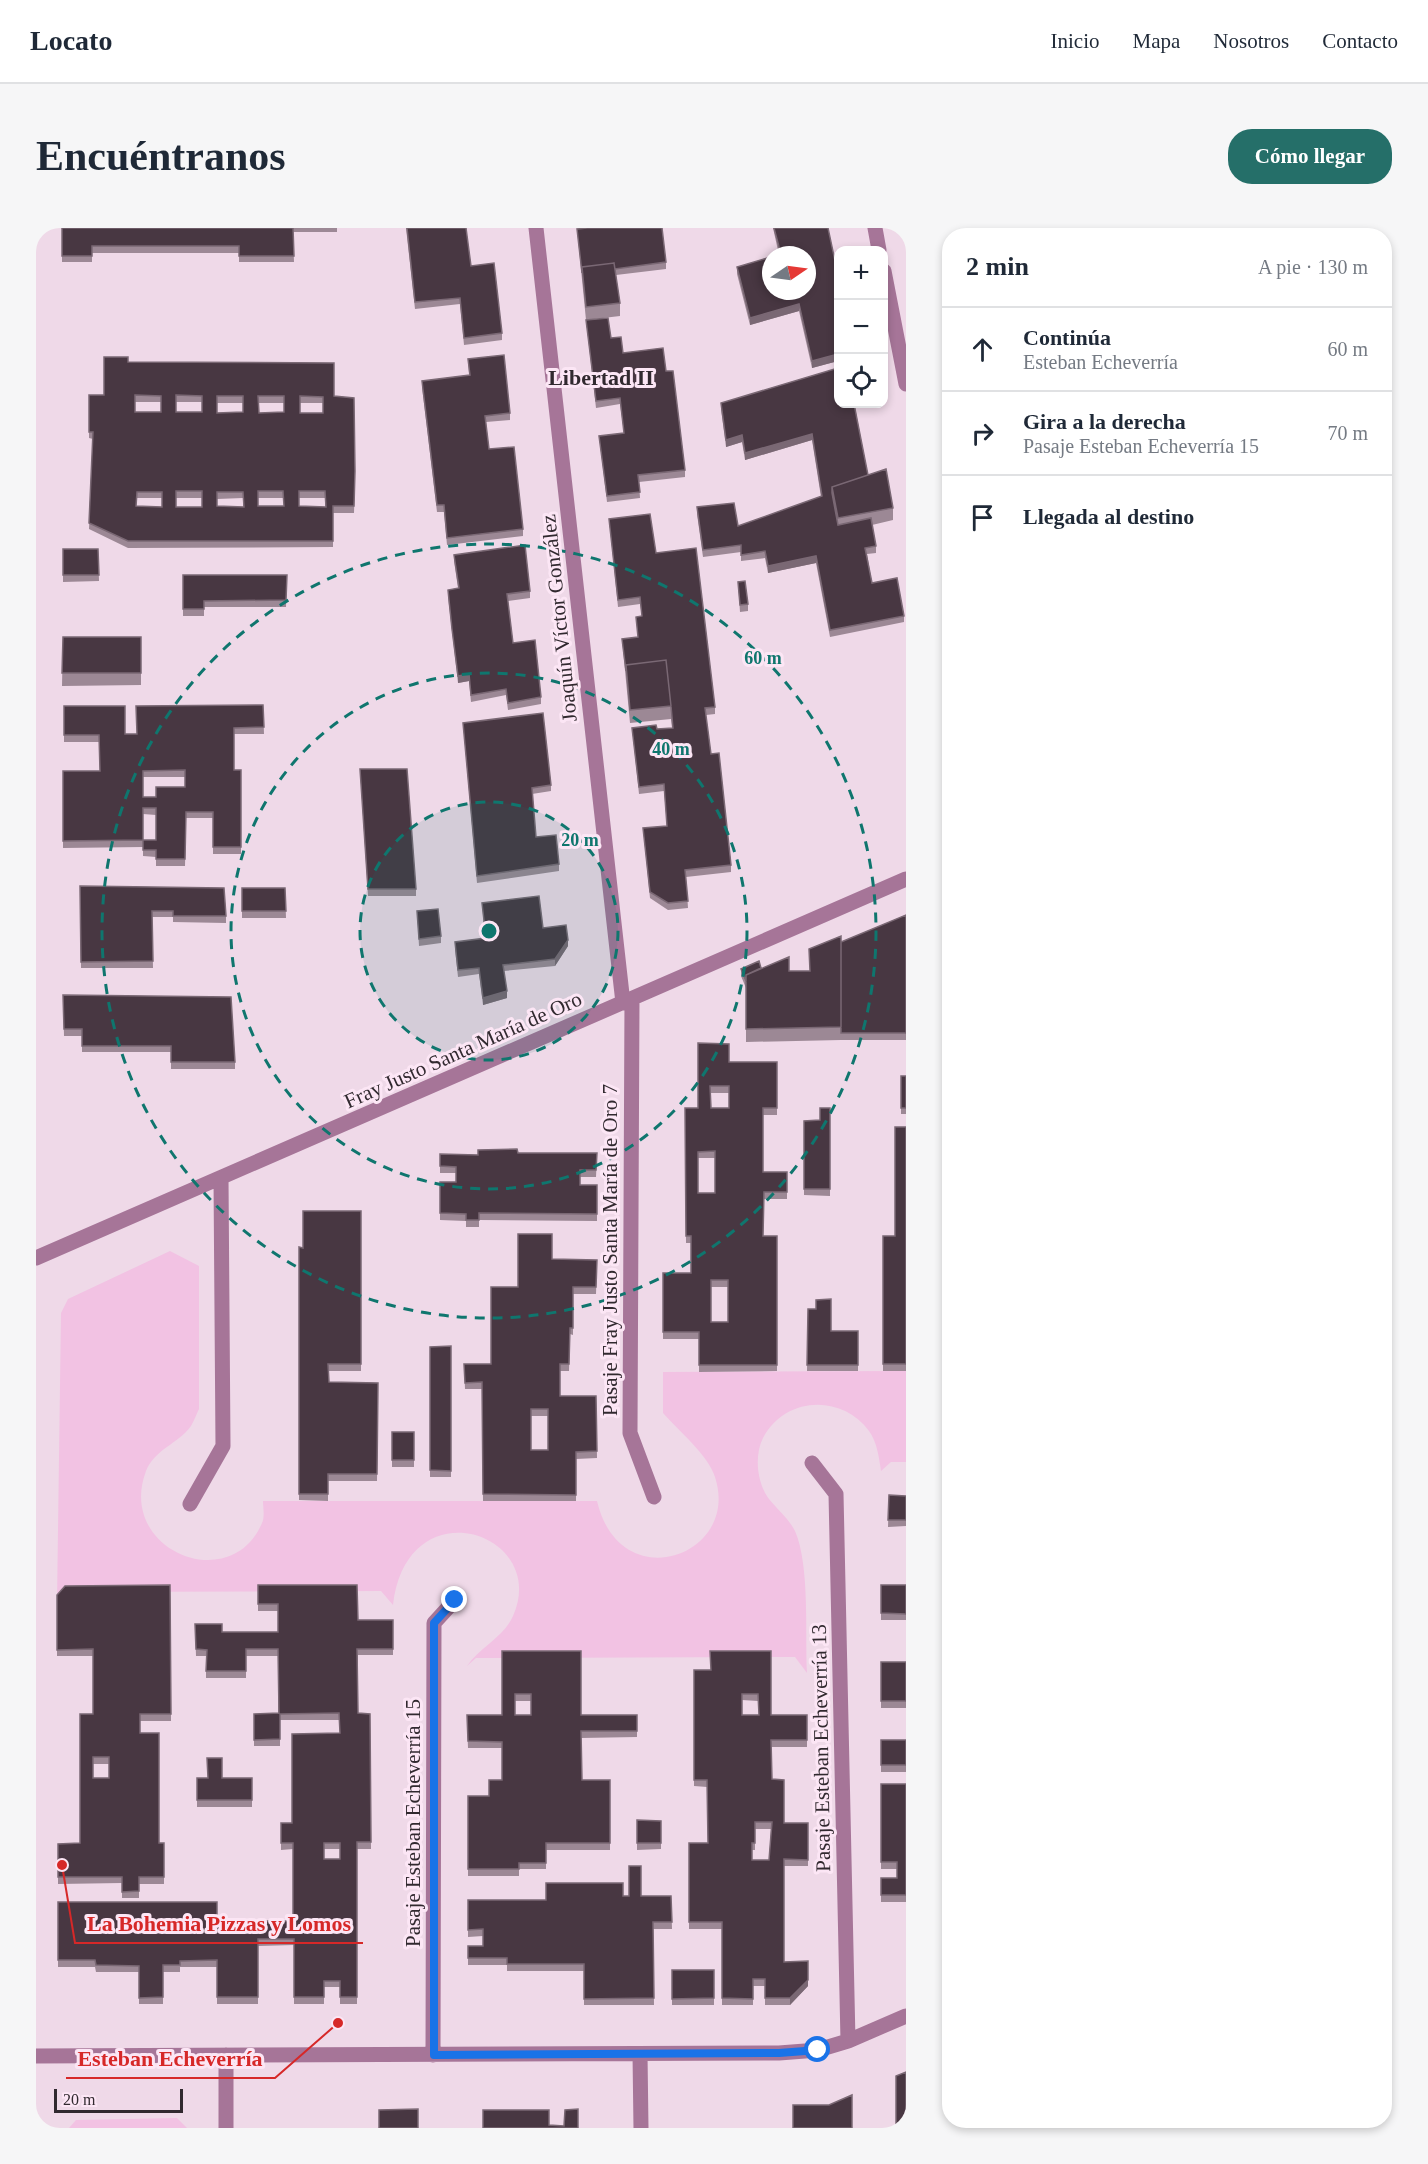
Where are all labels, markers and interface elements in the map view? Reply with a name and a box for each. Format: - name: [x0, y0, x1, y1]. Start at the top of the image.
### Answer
- text: Locato: [30, 25, 112, 56]
- text: Inicio: [1051, 29, 1100, 53]
- text: Mapa: [1133, 29, 1180, 53]
- text: Nosotros: [1213, 29, 1289, 53]
- text: Contacto: [1322, 29, 1398, 53]
- button: Cómo llegar: [1228, 129, 1392, 184]
- text: Encuéntranos: [36, 133, 286, 179]
- north arrow: [762, 246, 816, 300]
- map controls: [834, 246, 888, 408]
- button: +: [834, 246, 888, 300]
- text: 2 min: [966, 252, 1029, 281]
- text: A pie · 130 m: [1258, 256, 1368, 278]
- button: −: [834, 300, 888, 354]
- text: Continúa: [1023, 325, 1111, 350]
- icon: ahead: [966, 333, 999, 366]
- text: 60 m: [1327, 338, 1368, 360]
- text: Esteban Echeverría: [1023, 351, 1178, 373]
- button: locate: [834, 354, 888, 408]
- district label: Libertad II: [548, 365, 654, 390]
- text: Gira a la derecha: [1023, 409, 1186, 434]
- icon: right: [966, 417, 999, 450]
- text: 70 m: [1327, 422, 1368, 444]
- text: Pasaje Esteban Echeverría 15: [1023, 435, 1259, 457]
- icon: arrive: [966, 501, 999, 534]
- text: Llegada al destino: [1023, 504, 1194, 529]
- street label: Joaquín Víctor González: [536, 513, 582, 723]
- text: 60 m: [744, 648, 782, 668]
- text: 40 m: [652, 739, 690, 759]
- text: 20 m: [561, 830, 599, 850]
- centre of rings: [479, 921, 499, 941]
- street label: Fray Justo Santa María de Oro: [341, 987, 585, 1113]
- street label: Pasaje Fray Justo Santa María de Oro 7: [598, 1084, 622, 1416]
- route end: [441, 1586, 467, 1612]
- street label: Pasaje Esteban Echeverría 13: [807, 1624, 835, 1872]
- street label: Pasaje Esteban Echeverría 15: [401, 1699, 425, 1947]
- callout: La Bohemia Pizzas y Lomos: [75, 1903, 363, 1943]
- text: La Bohemia Pizzas y Lomos: [87, 1911, 351, 1936]
- route start: [804, 2036, 830, 2062]
- callout: Esteban Echeverría: [66, 2038, 275, 2078]
- text: Esteban Echeverría: [77, 2046, 263, 2071]
- scale bar: [54, 2086, 183, 2114]
- text: 20 m: [63, 2091, 95, 2108]

